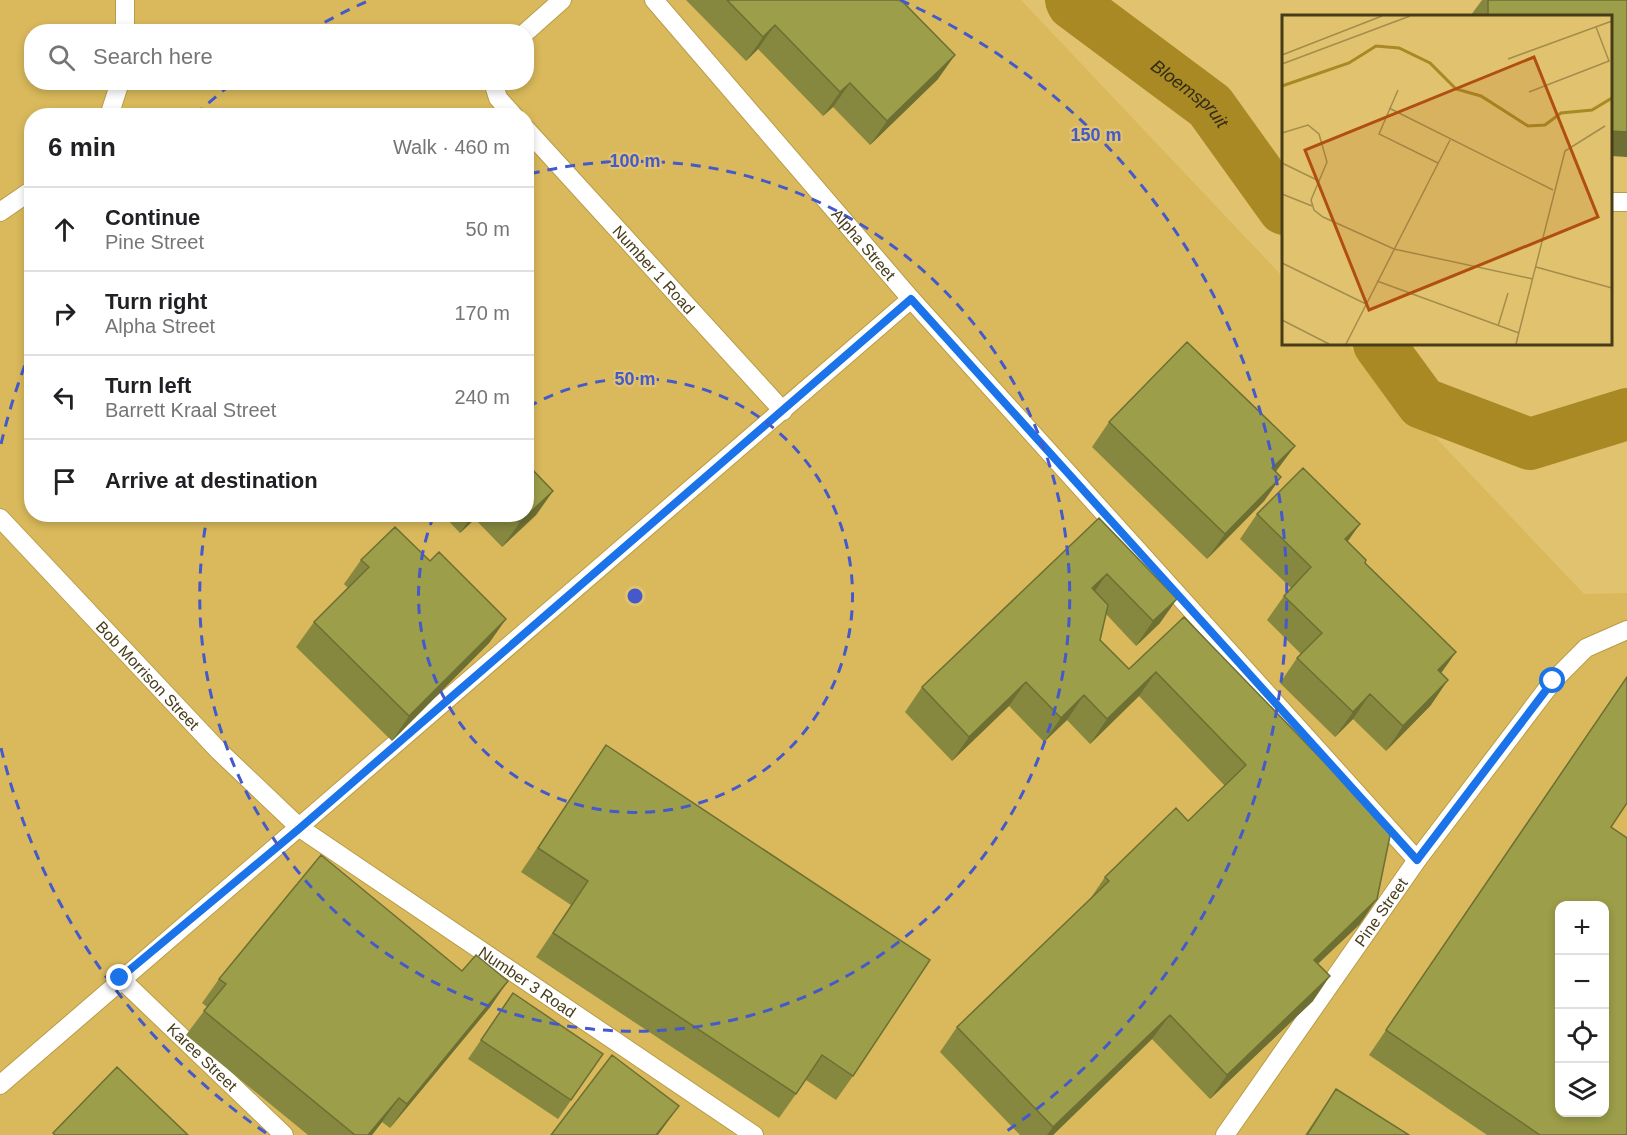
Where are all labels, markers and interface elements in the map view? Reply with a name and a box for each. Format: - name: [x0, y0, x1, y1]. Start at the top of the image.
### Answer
- inset map: [1282, 15, 1612, 345]
- search box: [24, 24, 534, 90]
- icon: search: [45, 41, 78, 74]
- text: Search here: [93, 44, 213, 69]
- water label: Bloemspruit: [1147, 56, 1233, 132]
- text: 150 m: [1070, 125, 1122, 145]
- text: 6 min: [48, 132, 116, 162]
- text: Walk · 460 m: [393, 136, 510, 158]
- text: 100 m: [609, 151, 661, 171]
- text: Continue: [105, 205, 200, 230]
- street label: Alpha Street: [828, 206, 899, 284]
- icon: ahead: [48, 213, 81, 246]
- text: 50 m: [466, 218, 510, 240]
- street label: Number 1 Road: [609, 222, 698, 317]
- text: Pine Street: [105, 231, 204, 253]
- text: Turn right: [105, 289, 207, 314]
- icon: right: [48, 297, 81, 330]
- text: 170 m: [454, 302, 510, 324]
- text: Alpha Street: [105, 315, 215, 337]
- text: 50 m: [614, 369, 656, 389]
- text: Turn left: [105, 373, 191, 398]
- icon: left: [48, 381, 81, 414]
- text: 240 m: [454, 386, 510, 408]
- text: Barrett Kraal Street: [105, 399, 276, 421]
- icon: arrive: [48, 465, 81, 498]
- text: Arrive at destination: [105, 468, 318, 493]
- centre of rings: [625, 586, 645, 606]
- street label: Bob Morrison Street: [93, 618, 203, 734]
- route start: [1539, 667, 1565, 693]
- street label: Pine Street: [1351, 874, 1411, 950]
- map controls: [1555, 901, 1609, 1117]
- button: +: [1555, 901, 1609, 955]
- street label: Number 3 Road: [476, 943, 579, 1021]
- button: −: [1555, 955, 1609, 1009]
- route end: [106, 964, 132, 990]
- button: locate: [1555, 1009, 1609, 1063]
- street label: Karee Street: [164, 1020, 241, 1095]
- button: layers: [1555, 1063, 1609, 1117]

